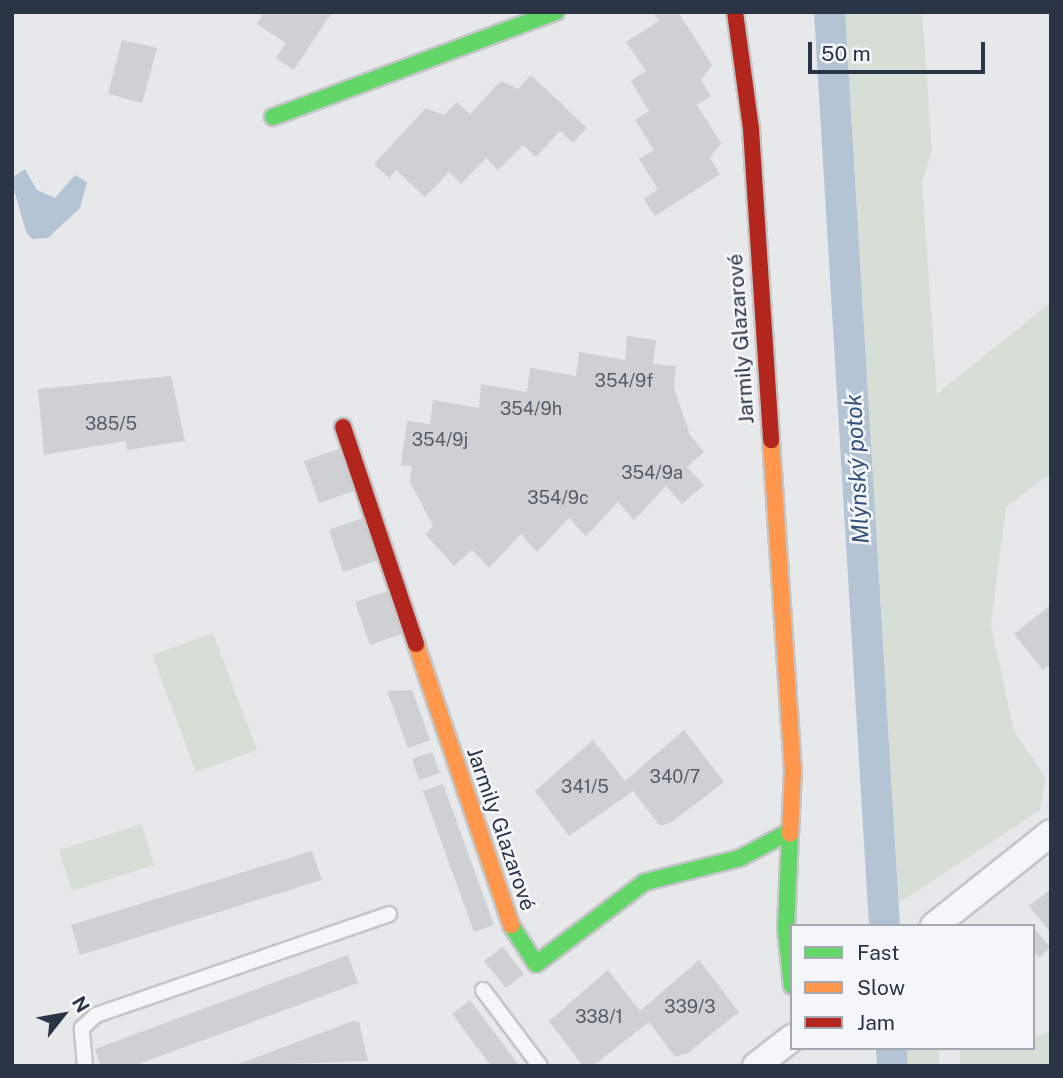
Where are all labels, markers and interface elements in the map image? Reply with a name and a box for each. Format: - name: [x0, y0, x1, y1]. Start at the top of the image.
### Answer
- scale bar: [811, 28, 988, 72]
- text: 50 m: [821, 41, 871, 66]
- street label: Jarmily Glazarové: [722, 253, 760, 425]
- house number: 354/9f: [595, 370, 653, 392]
- water label: Mlýnský potok: [839, 393, 875, 545]
- house number: 354/9h: [500, 398, 562, 420]
- house number: 385/5: [85, 413, 137, 435]
- house number: 354/9j: [412, 429, 468, 451]
- house number: 354/9a: [621, 462, 683, 484]
- house number: 354/9c: [527, 487, 589, 509]
- street label: Jarmily Glazarové: [461, 744, 541, 914]
- house number: 340/7: [650, 766, 700, 788]
- house number: 341/5: [561, 776, 609, 798]
- legend: [790, 924, 1035, 1050]
- text: Fast: [857, 940, 899, 965]
- text: Slow: [857, 975, 905, 1000]
- north arrow: [28, 980, 98, 1050]
- text: N: [68, 992, 94, 1016]
- house number: 339/3: [664, 996, 716, 1018]
- house number: 338/1: [575, 1006, 623, 1028]
- text: Jam: [857, 1010, 895, 1035]

